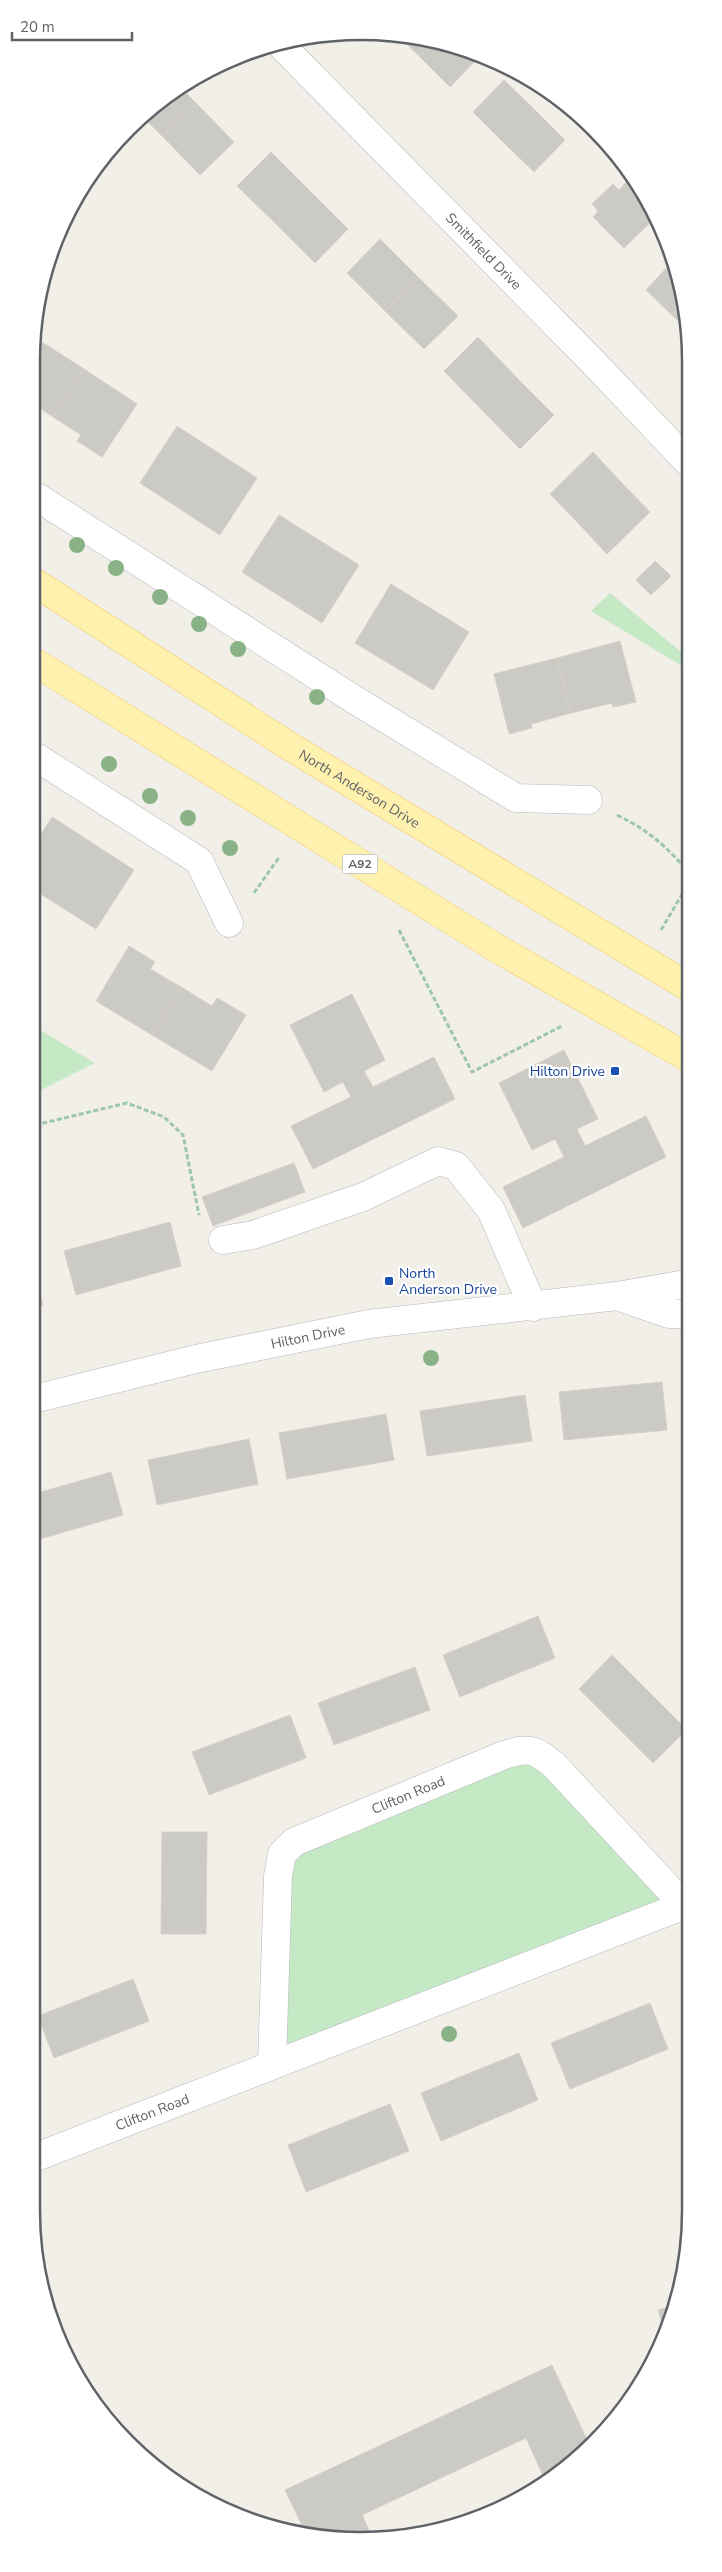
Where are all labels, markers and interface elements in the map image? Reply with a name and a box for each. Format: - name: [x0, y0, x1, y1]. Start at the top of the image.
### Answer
- scale bar: [12, 10, 132, 42]
- text: 20 m: [20, 17, 55, 37]
- street label: Smithfield Drive: [441, 209, 526, 294]
- street label: North Anderson Drive: [295, 745, 423, 833]
- road number: A92: [342, 854, 378, 874]
- place label: Hilton Drive: [530, 1062, 605, 1081]
- marker: Hilton Drive: [609, 1065, 621, 1077]
- place label: North Anderson Drive: [399, 1264, 497, 1299]
- marker: North Anderson Drive: [383, 1275, 395, 1287]
- street label: Hilton Drive: [269, 1320, 347, 1354]
- street label: Clifton Road: [369, 1771, 448, 1819]
- street label: Clifton Road: [113, 2089, 192, 2135]

